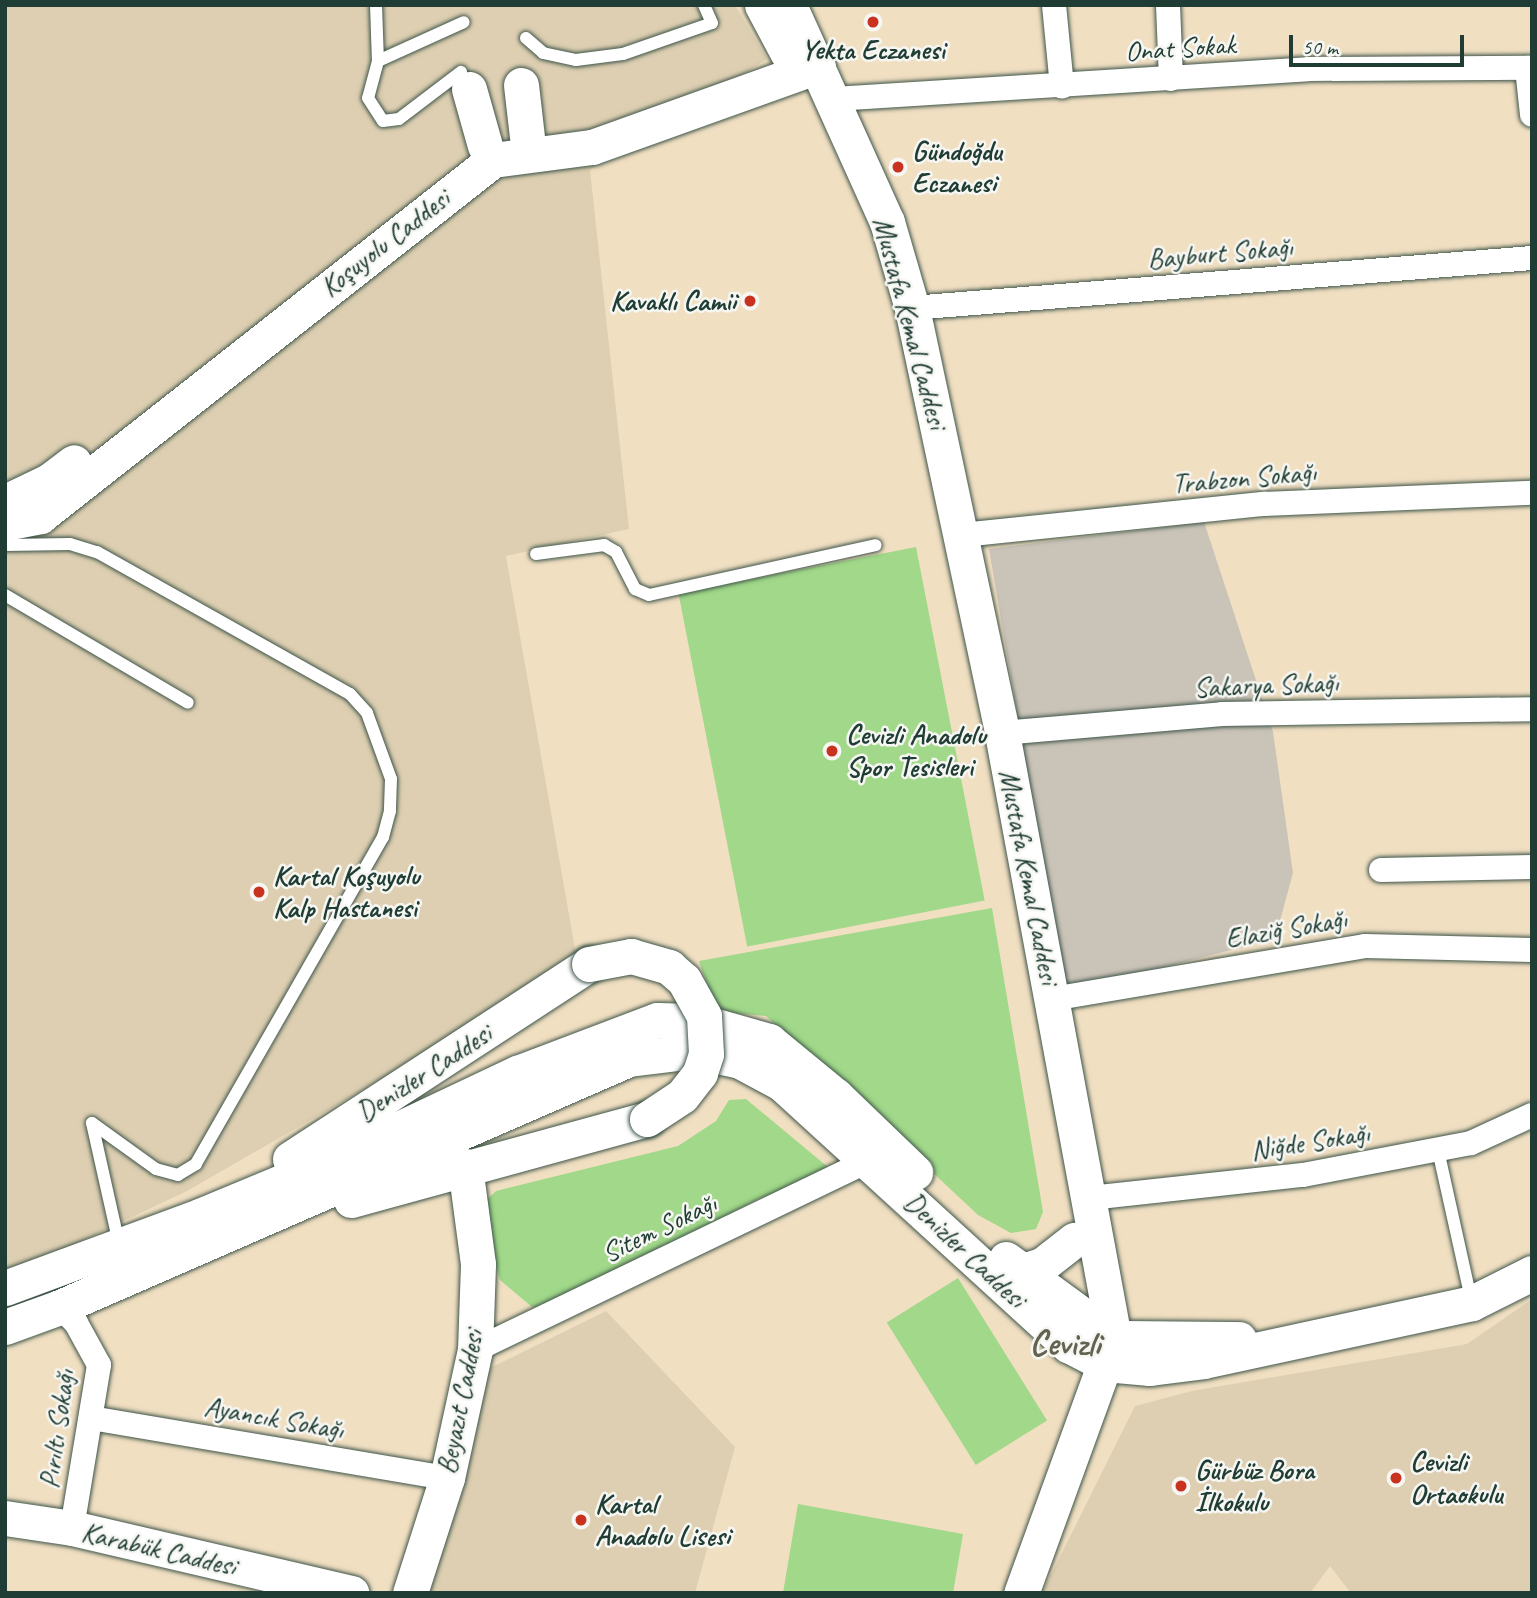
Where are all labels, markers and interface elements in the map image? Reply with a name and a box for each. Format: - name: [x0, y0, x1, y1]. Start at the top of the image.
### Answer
- marker: Yekta Eczanesi: [865, 14, 881, 30]
- scale bar: [1292, 21, 1467, 65]
- street label: Onat Sokak: [1124, 27, 1236, 69]
- place label: Yekta Eczanesi: [801, 33, 945, 67]
- text: 50 m: [1302, 34, 1338, 60]
- place label: Gündoğdu Eczanesi: [912, 134, 1002, 200]
- marker: Gündoğdu Eczanesi: [890, 159, 906, 175]
- street label: Koşuyolu Caddesi: [314, 182, 456, 304]
- street label: Mustafa Kemal Caddesi: [866, 213, 954, 433]
- street label: Bayburt Sokağı: [1147, 230, 1293, 276]
- place label: Kavaklı Camii: [610, 284, 736, 318]
- marker: Kavaklı Camii: [742, 293, 758, 309]
- street label: Trabzon Sokağı: [1171, 455, 1317, 501]
- street label: Sakarya Sokağı: [1193, 666, 1339, 704]
- place label: Cevizli Anadolu Spor Tesisleri: [846, 718, 986, 784]
- marker: Cevizli Anadolu Spor Tesisleri: [824, 743, 840, 759]
- street label: Mustafa Kemal Caddesi: [992, 767, 1066, 987]
- place label: Kartal Koşuyolu Kalp Hastanesi: [273, 859, 419, 925]
- marker: Kartal Koşuyolu Kalp Hastanesi: [251, 884, 267, 900]
- street label: Elaziğ Sokağı: [1223, 902, 1349, 956]
- street label: Denizler Caddesi: [350, 1017, 498, 1129]
- street label: Niğde Sokağı: [1248, 1116, 1372, 1168]
- street label: Denizler Caddesi: [897, 1185, 1033, 1315]
- street label: Sitem Sokağı: [597, 1186, 721, 1270]
- district label: Cevizli: [1030, 1323, 1100, 1365]
- street label: Beyazıt Caddesi: [430, 1327, 490, 1477]
- street label: Pırıltı Sokağı: [32, 1368, 82, 1490]
- street label: Ayancık Sokağı: [202, 1389, 346, 1447]
- place label: Cevizli Ortaokulu: [1410, 1445, 1502, 1511]
- place label: Gürbüz Bora İlkokulu: [1195, 1453, 1314, 1519]
- marker: Cevizli Ortaokulu: [1388, 1470, 1404, 1486]
- marker: Gürbüz Bora İlkokulu: [1173, 1478, 1189, 1494]
- place label: Kartal Anadolu Lisesi: [595, 1487, 730, 1553]
- marker: Kartal Anadolu Lisesi: [573, 1512, 589, 1528]
- street label: Karabük Caddesi: [79, 1515, 239, 1583]

